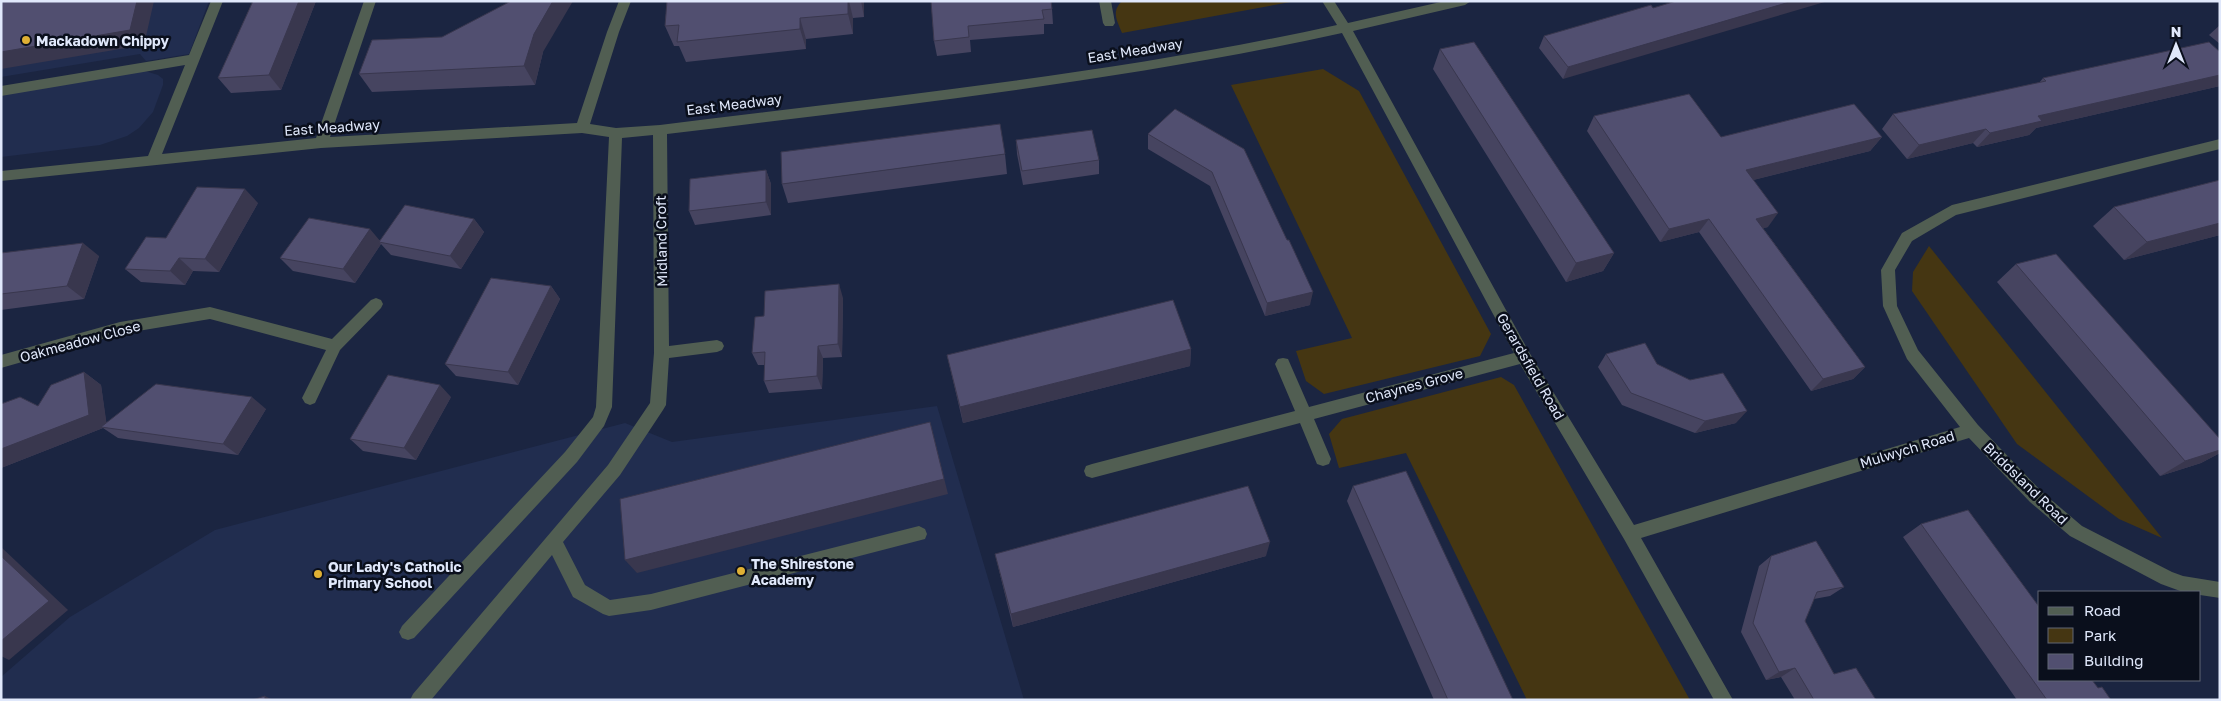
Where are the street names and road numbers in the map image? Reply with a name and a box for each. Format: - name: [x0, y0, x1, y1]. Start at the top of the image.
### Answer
- street label: East Meadway: [1086, 34, 1184, 66]
- street label: East Meadway: [685, 90, 783, 118]
- street label: East Meadway: [284, 115, 381, 139]
- street label: Midland Croft: [652, 195, 670, 287]
- street label: Gerardsfield Road: [1494, 310, 1568, 422]
- street label: Oakmeadow Close: [18, 317, 142, 365]
- street label: Chaynes Grove: [1363, 364, 1465, 406]
- street label: Mulwych Road: [1858, 427, 1956, 471]
- street label: Briddsland Road: [1980, 438, 2072, 528]

